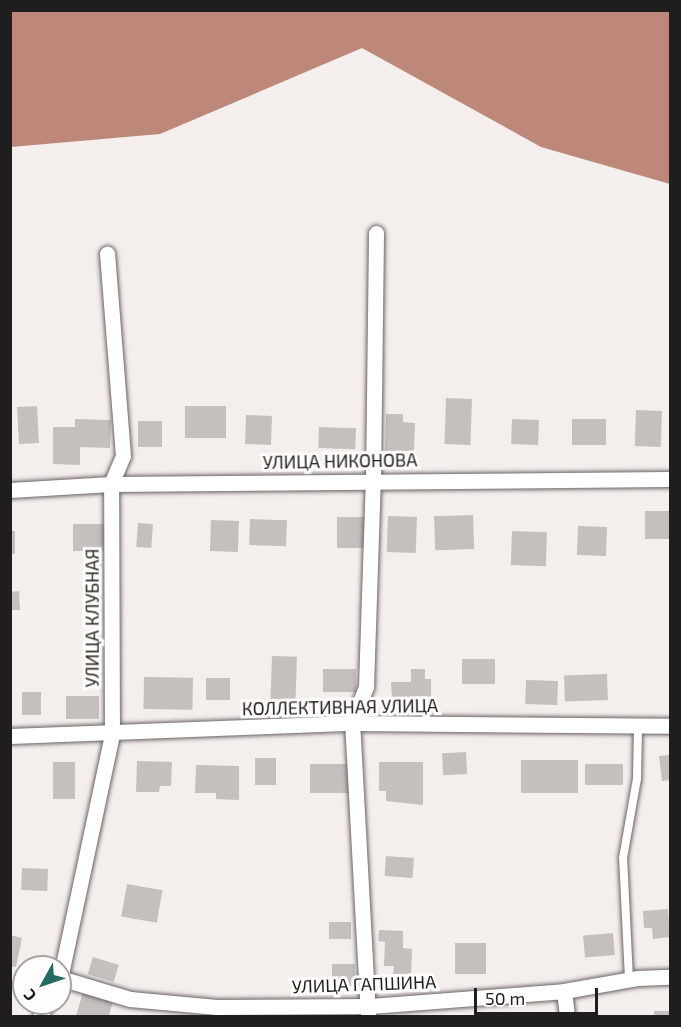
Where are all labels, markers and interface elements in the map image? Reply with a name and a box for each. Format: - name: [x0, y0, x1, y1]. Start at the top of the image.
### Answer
- street label: УЛИЦА НИКОНОВА: [262, 449, 418, 473]
- street label: УЛИЦА КЛУБНАЯ: [81, 549, 103, 687]
- street label: КОЛЛЕКТИВНАЯ УЛИЦА: [242, 694, 438, 720]
- north arrow: [12, 955, 72, 1015]
- street label: УЛИЦА ГАПШИНА: [291, 971, 437, 997]
- scale bar: [477, 976, 602, 1014]
- text: С: [19, 986, 40, 1005]
- text: 50 m: [485, 987, 525, 1009]

